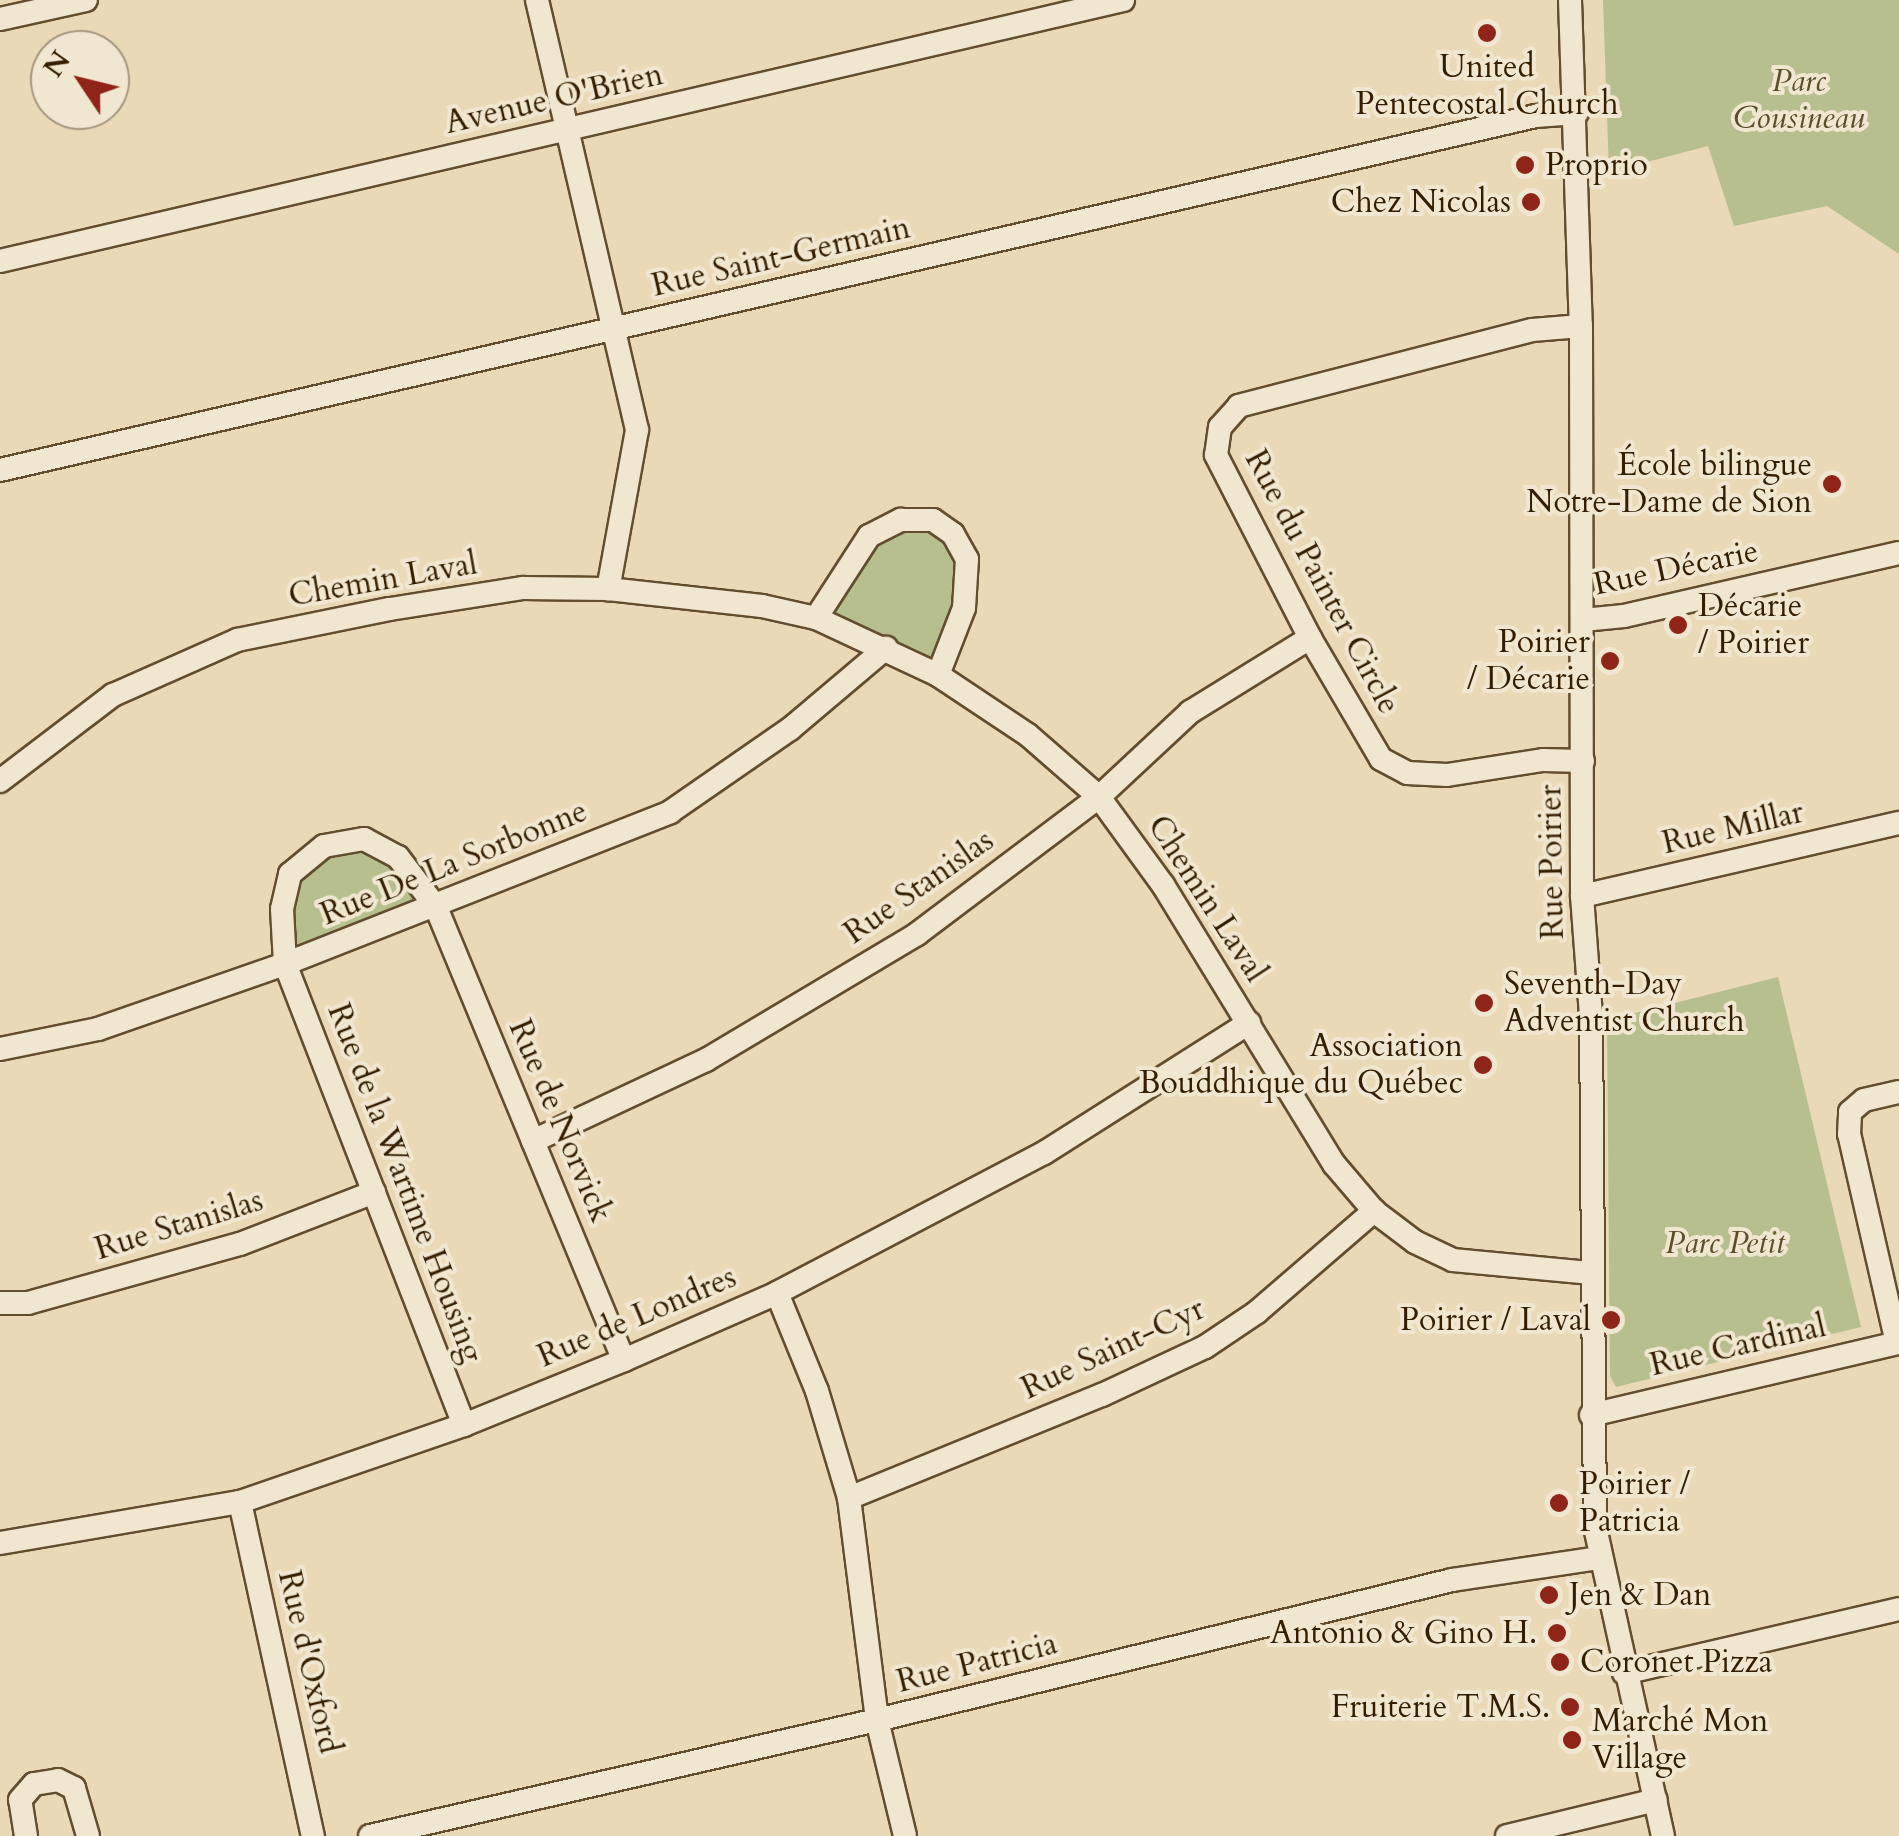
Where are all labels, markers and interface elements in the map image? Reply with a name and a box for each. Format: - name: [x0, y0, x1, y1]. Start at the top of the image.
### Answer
- marker: United Pentecostal Church: [1476, 22, 1498, 44]
- north arrow: [30, 30, 130, 130]
- text: N: [35, 43, 80, 85]
- place label: United Pentecostal Church: [1356, 49, 1618, 124]
- street label: Avenue O'Brien: [441, 55, 667, 143]
- park label: Parc Cousineau: [1733, 63, 1865, 138]
- place label: Proprio: [1545, 146, 1648, 184]
- marker: Proprio: [1514, 154, 1536, 176]
- place label: Chez Nicolas: [1331, 183, 1511, 221]
- marker: Chez Nicolas: [1520, 191, 1542, 213]
- street label: Rue Saint-Germain: [648, 209, 914, 305]
- street label: Rue du Painter Circle: [1236, 444, 1408, 720]
- place label: École bilingue Notre-Dame de Sion: [1526, 447, 1812, 522]
- marker: École bilingue Notre-Dame de Sion: [1821, 473, 1843, 495]
- street label: Rue Décarie: [1590, 532, 1762, 604]
- street label: Chemin Laval: [286, 545, 480, 615]
- place label: Décarie / Poirier: [1698, 588, 1809, 663]
- marker: Décarie / Poirier: [1667, 614, 1689, 636]
- place label: Poirier / Décarie: [1467, 624, 1590, 699]
- marker: Poirier / Décarie: [1599, 650, 1621, 672]
- street label: Rue Poirier: [1531, 784, 1573, 940]
- street label: Rue De La Sorbonne: [315, 792, 593, 934]
- street label: Rue Millar: [1659, 793, 1807, 863]
- street label: Chemin Laval: [1139, 809, 1275, 989]
- street label: Rue Stanislas: [837, 822, 1001, 952]
- place label: Seventh-Day Adventist Church: [1504, 966, 1745, 1041]
- marker: Seventh-Day Adventist Church: [1473, 992, 1495, 1014]
- street label: Rue de la Wartime Housing: [319, 998, 491, 1368]
- street label: Rue de Norvick: [500, 1014, 620, 1228]
- place label: Association Bouddhique du Québec: [1139, 1028, 1463, 1103]
- marker: Association Bouddhique du Québec: [1472, 1054, 1494, 1076]
- street label: Rue Stanislas: [90, 1181, 268, 1269]
- park label: Parc Petit: [1665, 1224, 1785, 1262]
- street label: Rue de Londres: [532, 1258, 742, 1376]
- street label: Rue Saint-Cyr: [1015, 1290, 1211, 1408]
- place label: Poirier / Laval: [1400, 1301, 1591, 1339]
- street label: Rue Cardinal: [1646, 1307, 1830, 1385]
- marker: Poirier / Laval: [1600, 1309, 1622, 1331]
- place label: Poirier / Patricia: [1579, 1466, 1690, 1541]
- marker: Poirier / Patricia: [1548, 1492, 1570, 1514]
- street label: Rue d'Oxford: [269, 1567, 349, 1757]
- place label: Jen & Dan: [1569, 1576, 1712, 1614]
- marker: Jen & Dan: [1538, 1584, 1560, 1606]
- place label: Antonio & Gino H.: [1270, 1614, 1537, 1652]
- marker: Antonio & Gino H.: [1546, 1622, 1568, 1644]
- street label: Rue Patricia: [893, 1625, 1061, 1701]
- place label: Coronet Pizza: [1580, 1643, 1772, 1681]
- marker: Coronet Pizza: [1549, 1651, 1571, 1673]
- place label: Fruiterie T.M.S.: [1331, 1688, 1550, 1726]
- marker: Fruiterie T.M.S.: [1559, 1696, 1581, 1718]
- place label: Marché Mon Village: [1592, 1703, 1769, 1778]
- marker: Marché Mon Village: [1561, 1729, 1583, 1751]

